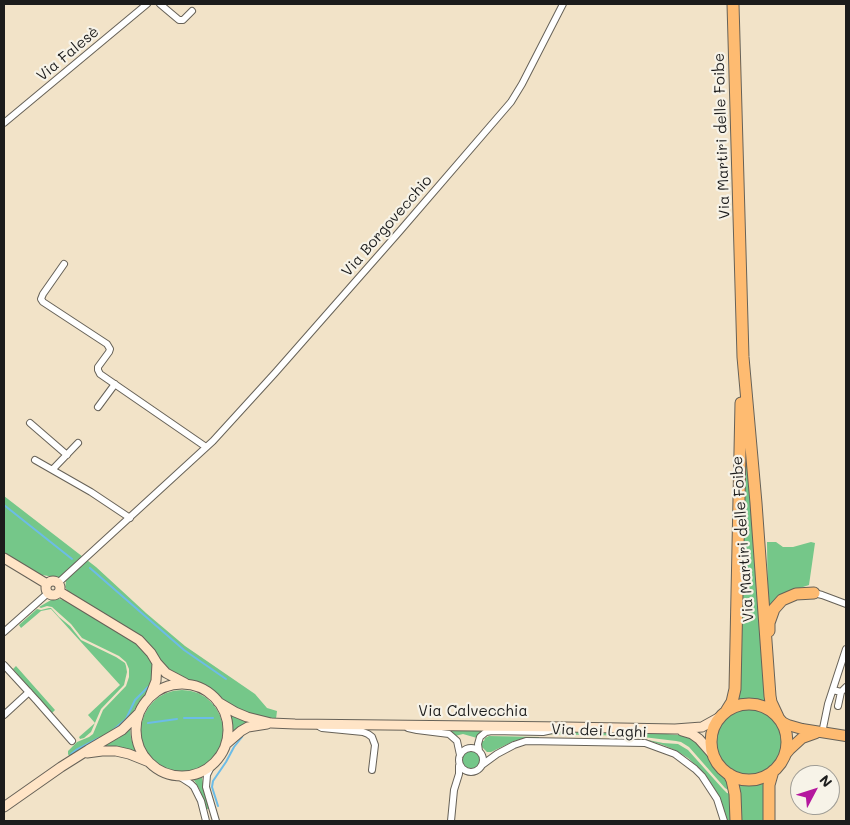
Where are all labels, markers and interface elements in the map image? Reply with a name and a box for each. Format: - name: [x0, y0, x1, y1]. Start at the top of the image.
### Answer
- street label: Via Falesè: [33, 23, 103, 85]
- street label: Via Martiri delle Foibe: [710, 53, 734, 219]
- street label: Via Borgovecchio: [338, 172, 436, 280]
- street label: Via Martiri delle Foibe: [728, 455, 758, 623]
- street label: Via Calvecchia: [418, 702, 528, 720]
- street label: Via dei Laghi: [551, 720, 647, 742]
- north arrow: [790, 765, 840, 815]
- text: N: [815, 770, 837, 791]

